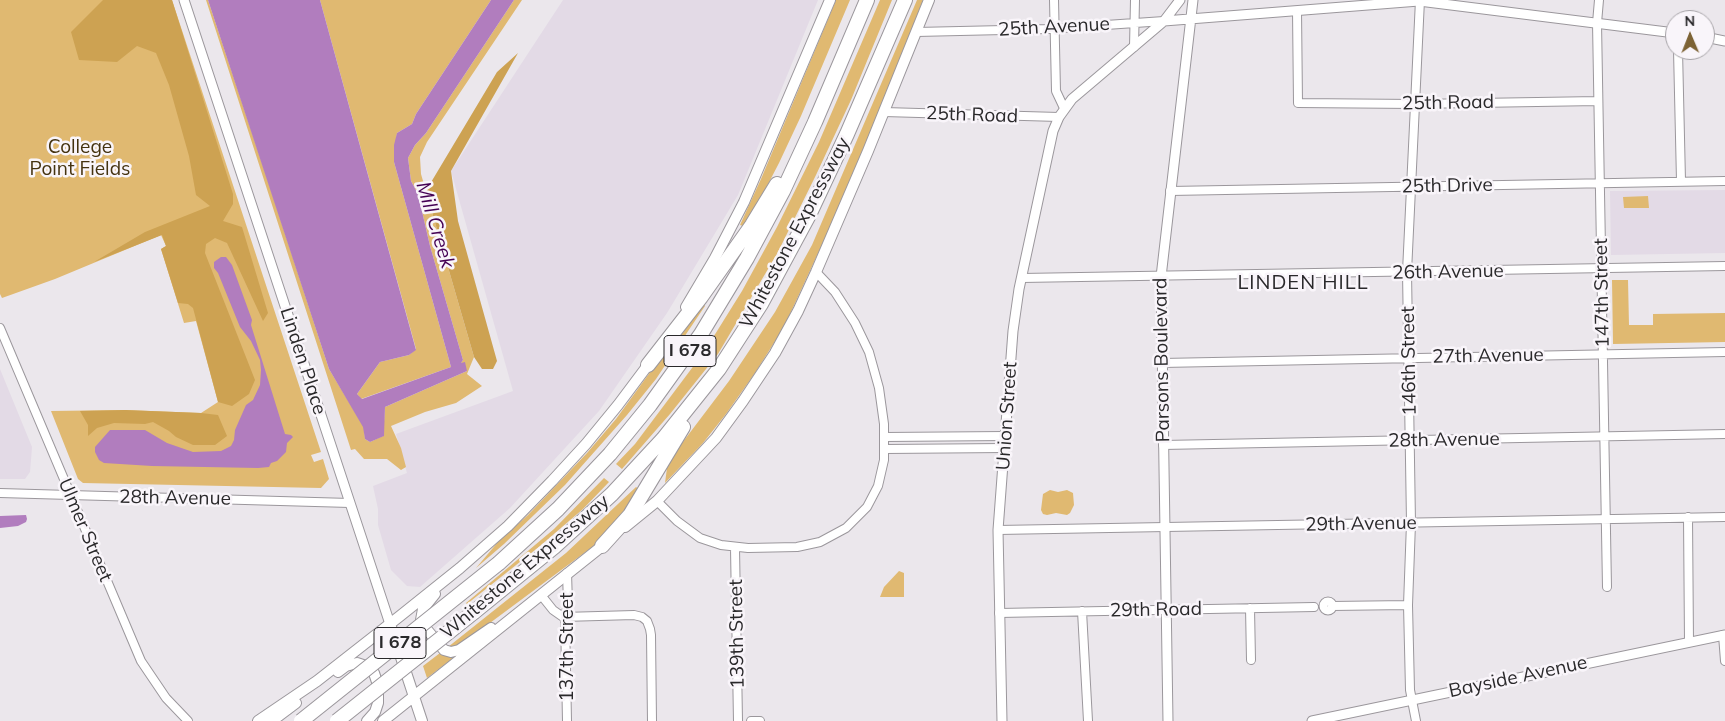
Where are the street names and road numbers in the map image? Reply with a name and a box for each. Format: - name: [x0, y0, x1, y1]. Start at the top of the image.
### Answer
- street label: 25th Avenue: [998, 13, 1110, 41]
- street label: 25th Road: [1402, 91, 1494, 115]
- street label: 25th Road: [926, 102, 1018, 128]
- street label: Whitestone Expressway: [735, 134, 855, 332]
- street label: 25th Drive: [1401, 174, 1493, 198]
- street label: 147th Street: [1590, 238, 1614, 348]
- street label: 26th Avenue: [1392, 260, 1504, 284]
- street label: Parsons Boulevard: [1149, 277, 1175, 443]
- street label: Linden Place: [275, 304, 331, 418]
- street label: 146th Street: [1397, 306, 1421, 416]
- road number: I 678: [664, 336, 716, 366]
- street label: 27th Avenue: [1432, 344, 1544, 368]
- street label: Union Street: [992, 361, 1022, 471]
- street label: 28th Avenue: [1388, 428, 1500, 452]
- street label: Ulmer Street: [53, 475, 117, 585]
- street label: 28th Avenue: [119, 486, 231, 510]
- street label: Whitestone Expressway: [436, 490, 614, 644]
- street label: 29th Avenue: [1305, 512, 1417, 536]
- street label: 139th Street: [725, 579, 749, 689]
- street label: 137th Street: [556, 592, 578, 702]
- street label: 29th Road: [1110, 598, 1202, 622]
- road number: I 678: [374, 628, 426, 658]
- street label: Bayside Avenue: [1447, 651, 1589, 703]

